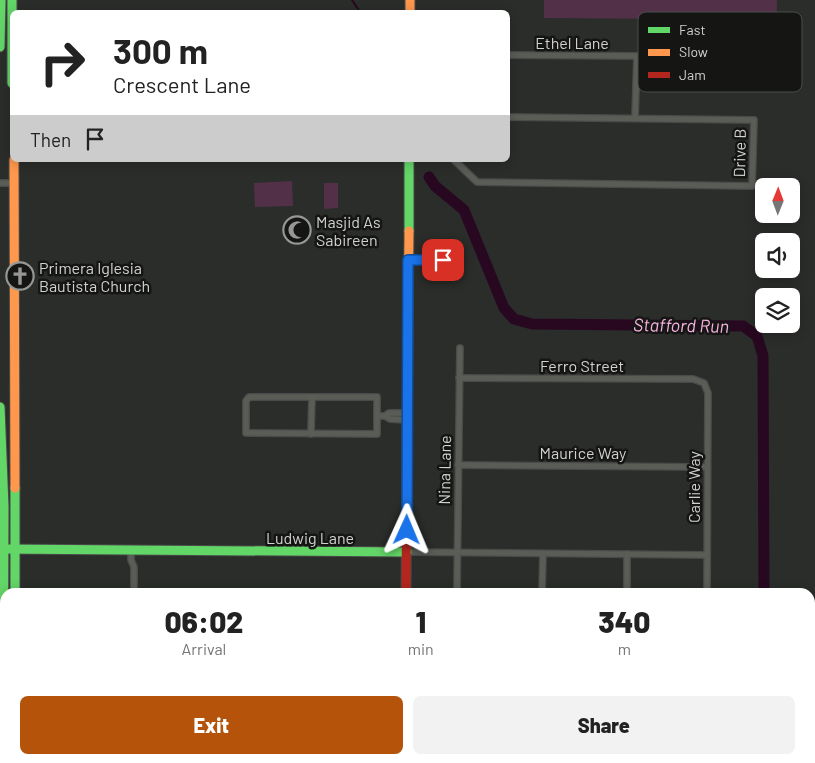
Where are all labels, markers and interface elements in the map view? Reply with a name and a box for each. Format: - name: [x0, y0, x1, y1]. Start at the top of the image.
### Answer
- legend: [638, 12, 802, 92]
- text: Fast: [679, 21, 705, 38]
- text: 300 m: [113, 29, 208, 71]
- icon: right: [30, 30, 95, 95]
- street label: Ethel Lane: [535, 33, 609, 52]
- text: Slow: [679, 43, 708, 60]
- text: Jam: [679, 66, 706, 83]
- text: Crescent Lane: [113, 71, 251, 97]
- icon: arrive: [81, 125, 109, 153]
- text: Then: [30, 128, 71, 151]
- street label: Drive B: [729, 128, 749, 178]
- north arrow: [755, 178, 800, 222]
- map controls: [755, 178, 800, 333]
- place label: Masjid As Sabireen: [316, 212, 381, 249]
- mosque icon: Masjid As Sabireen: [282, 215, 312, 245]
- button: sound: [755, 233, 800, 278]
- pin: [422, 239, 464, 281]
- icon: arrive: [429, 246, 457, 274]
- place label: Primera Iglesia Bautista Church: [39, 258, 150, 295]
- church icon: Primera Iglesia Bautista Church: [5, 261, 35, 291]
- button: layers: [755, 288, 800, 333]
- water label: Stafford Run: [633, 313, 729, 337]
- street label: Ferro Street: [540, 356, 624, 375]
- street label: Nina Lane: [434, 435, 454, 505]
- street label: Maurice Way: [540, 443, 627, 462]
- street label: Carlie Way: [684, 450, 703, 523]
- position arrow: [380, 503, 432, 555]
- street label: Ludwig Lane: [266, 528, 354, 547]
- text: 06:02: [164, 603, 243, 639]
- text: 1: [415, 603, 426, 639]
- text: 340: [598, 603, 650, 639]
- text: Arrival: [182, 639, 226, 658]
- text: min: [408, 639, 434, 658]
- text: m: [618, 639, 631, 658]
- button: Exit: [20, 696, 403, 754]
- button: Share: [413, 696, 795, 754]

